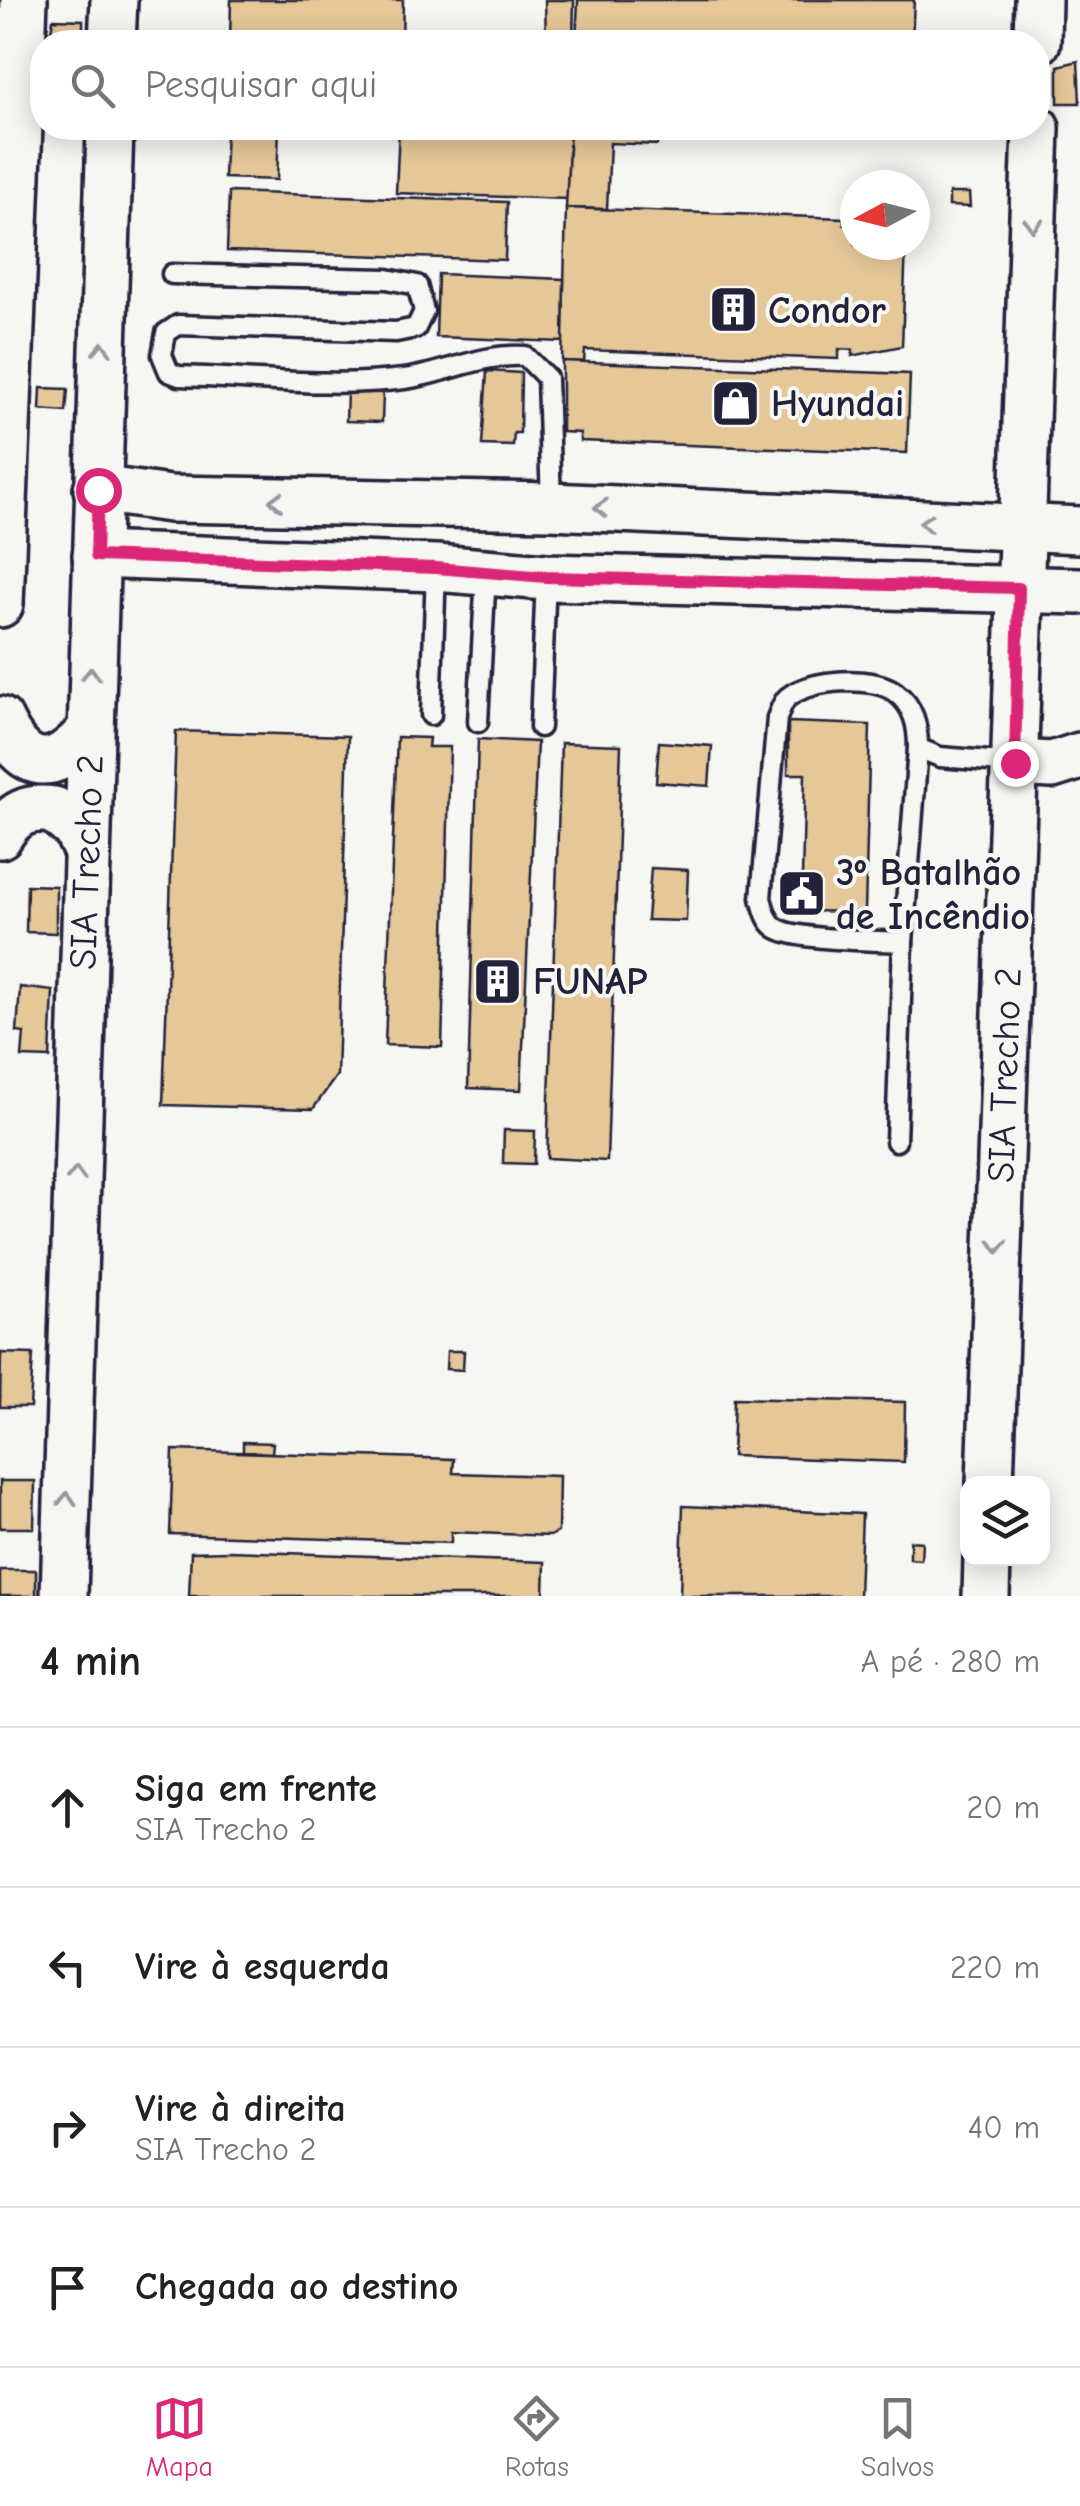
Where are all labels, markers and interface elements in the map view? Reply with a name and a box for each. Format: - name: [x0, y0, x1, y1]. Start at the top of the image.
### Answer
- search box: [30, 30, 1050, 140]
- icon: search: [65, 58, 120, 113]
- text: Pesquisar aqui: [145, 63, 377, 107]
- north arrow: [840, 170, 930, 260]
- one-way arrow: [1023, 217, 1044, 233]
- building icon: Condor: [707, 284, 759, 336]
- place label: Condor: [768, 289, 887, 333]
- one-way arrow: [92, 341, 113, 357]
- shop icon: Hyundai: [710, 377, 762, 429]
- place label: Hyundai: [771, 382, 904, 426]
- route start: [76, 468, 122, 514]
- one-way arrow: [268, 490, 284, 511]
- one-way arrow: [592, 498, 608, 519]
- one-way arrow: [917, 512, 933, 533]
- one-way arrow: [81, 665, 102, 681]
- route end: [993, 741, 1039, 787]
- street label: SIA Trecho 2: [61, 754, 113, 970]
- place label: 3º Batalhão de Incêndio: [836, 851, 1030, 939]
- public building icon: 3º Batalhão de Incêndio: [775, 868, 827, 920]
- building icon: FUNAP: [472, 955, 524, 1007]
- place label: FUNAP: [533, 960, 647, 1004]
- street label: SIA Trecho 2: [979, 967, 1031, 1183]
- one-way arrow: [66, 1165, 87, 1181]
- one-way arrow: [988, 1238, 1009, 1254]
- map controls: [960, 1476, 1050, 1566]
- button: layers: [960, 1476, 1050, 1566]
- one-way arrow: [56, 1490, 77, 1506]
- text: 4 min: [40, 1637, 141, 1686]
- text: A pé · 280 m: [861, 1643, 1040, 1680]
- text: Siga em frente: [135, 1767, 377, 1811]
- icon: ahead: [40, 1780, 95, 1835]
- text: 20 m: [967, 1789, 1040, 1826]
- text: SIA Trecho 2: [135, 1811, 316, 1848]
- icon: left: [40, 1940, 95, 1995]
- text: Vire à esquerda: [135, 1945, 390, 1989]
- text: 220 m: [950, 1949, 1040, 1986]
- text: Vire à direita: [135, 2087, 346, 2131]
- icon: right: [40, 2100, 95, 2155]
- text: 40 m: [968, 2109, 1040, 2146]
- text: SIA Trecho 2: [135, 2131, 316, 2168]
- icon: arrive: [40, 2260, 95, 2315]
- text: Chegada ao destino: [135, 2265, 458, 2309]
- tab: Mapa: [146, 2391, 213, 2483]
- tab: Rotas: [505, 2391, 569, 2483]
- tab: Salvos: [861, 2391, 934, 2483]

